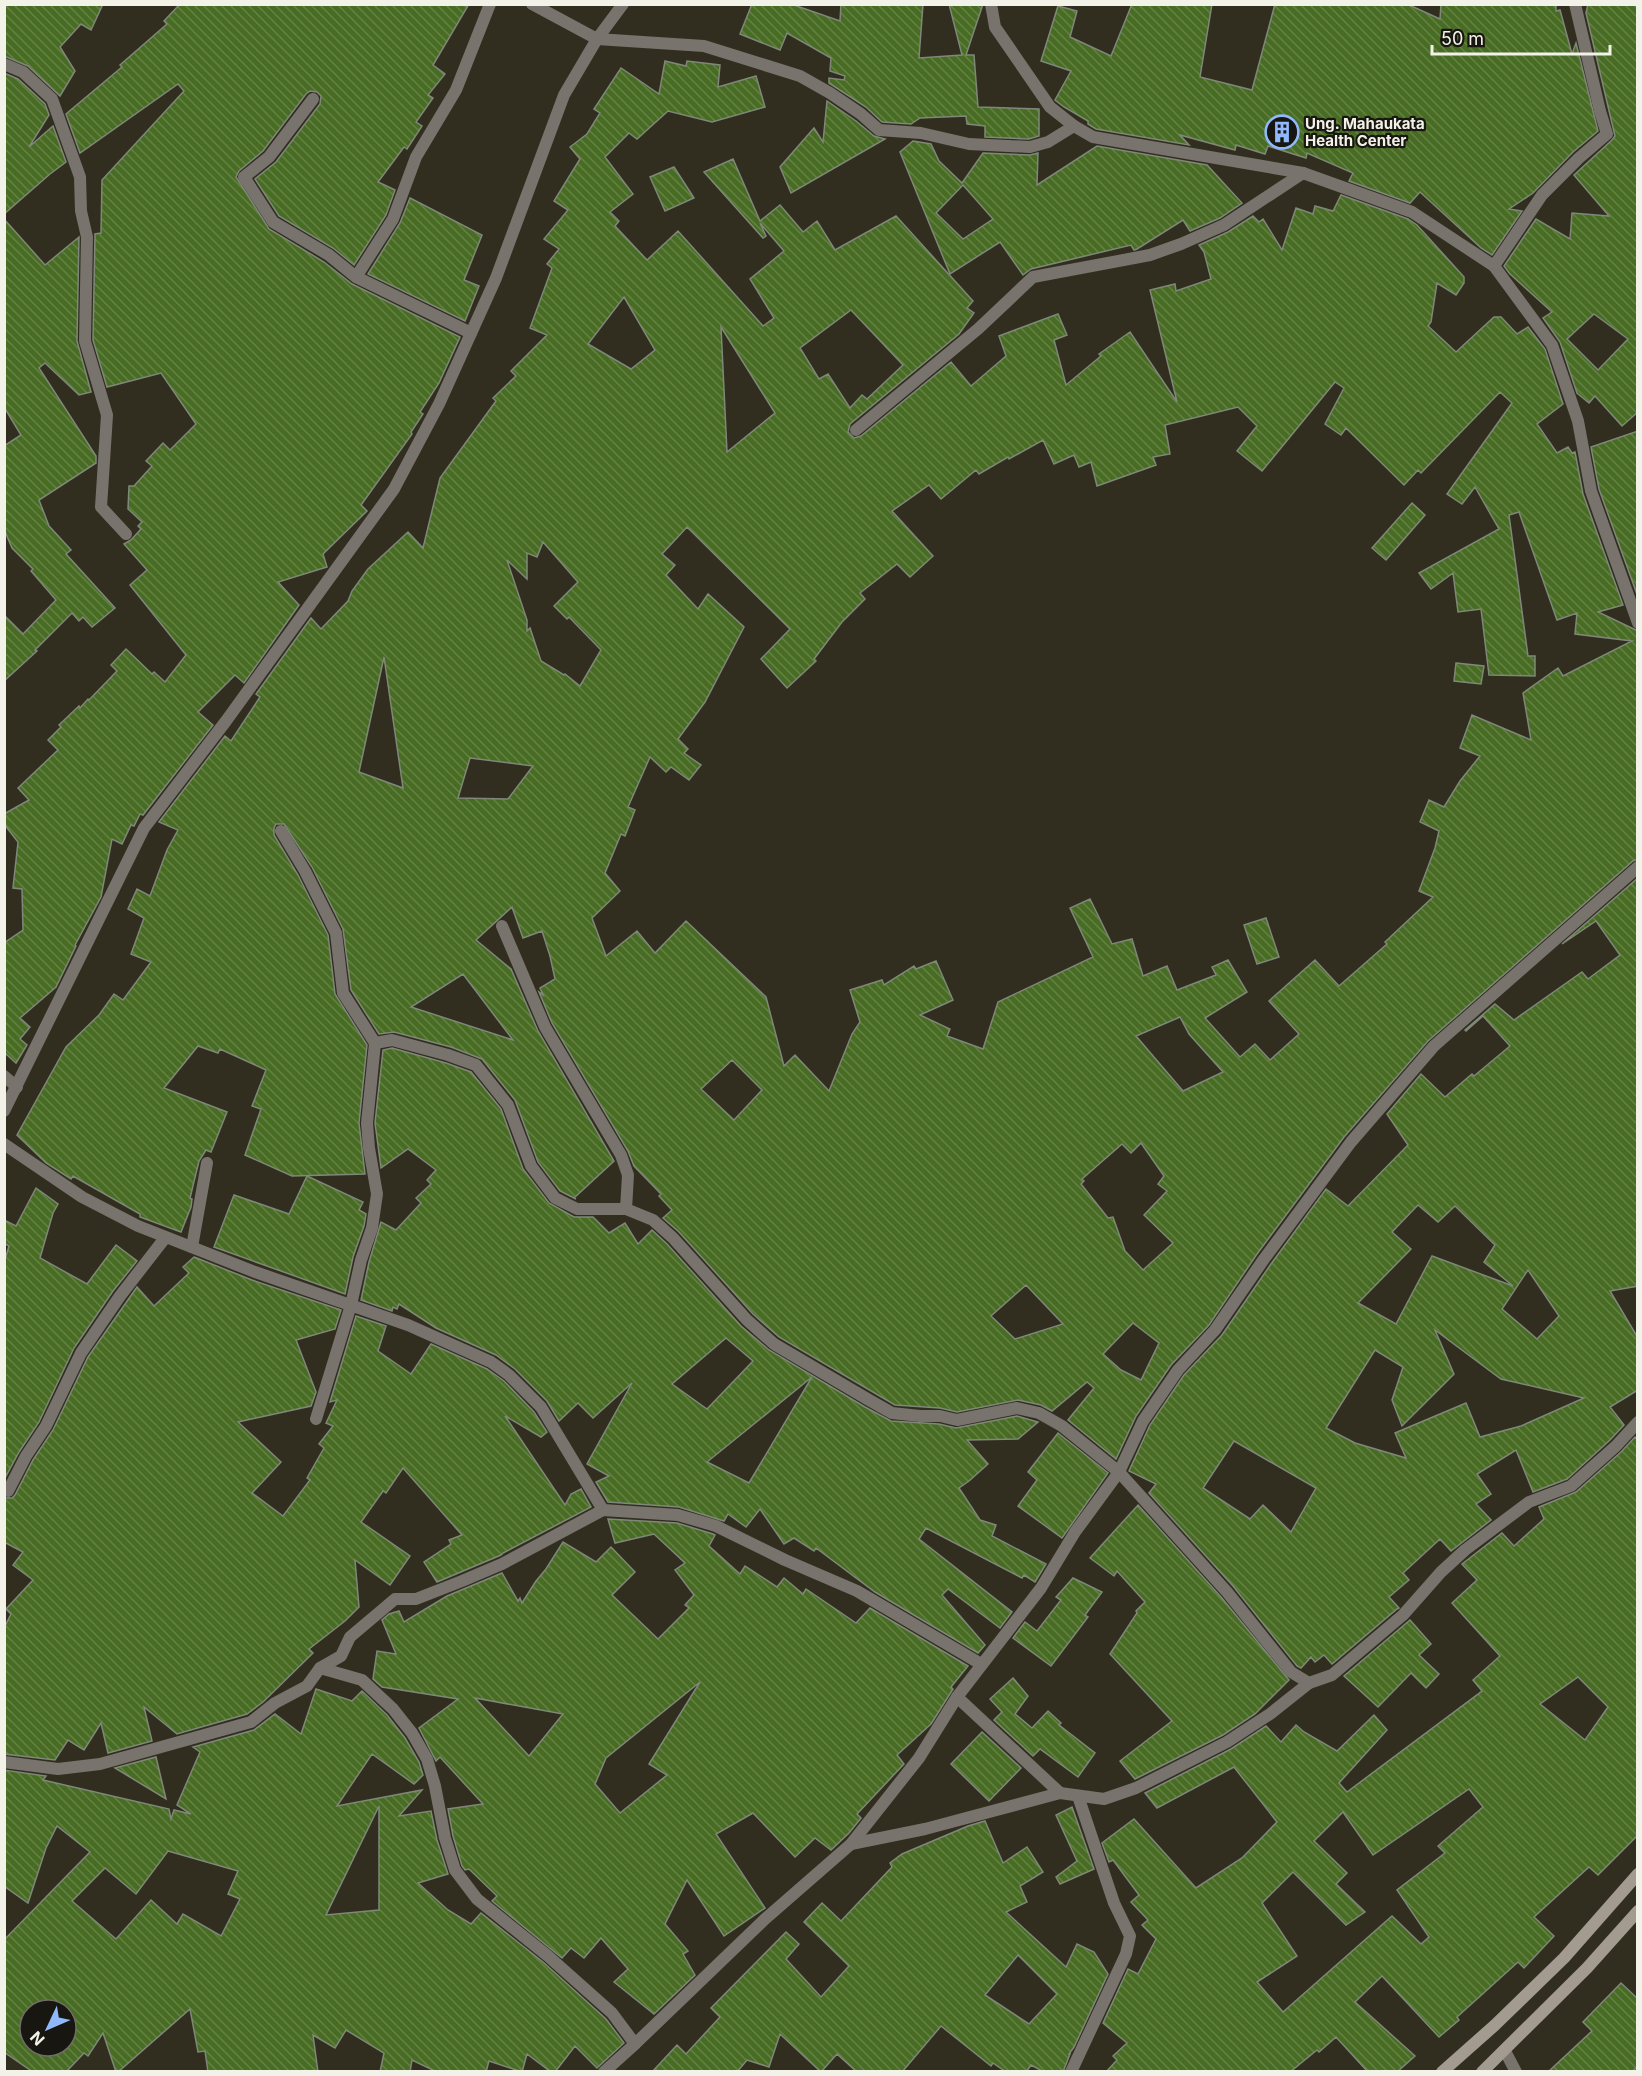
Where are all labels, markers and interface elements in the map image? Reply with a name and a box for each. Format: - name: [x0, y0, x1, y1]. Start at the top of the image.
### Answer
- scale bar: [1432, 18, 1610, 56]
- text: 50 m: [1441, 28, 1484, 49]
- building icon: Ung. Mahaukata Health Center: [1264, 114, 1300, 150]
- place label: Ung. Mahaukata Health Center: [1305, 114, 1425, 150]
- north arrow: [18, 1998, 78, 2058]
- text: N: [26, 2027, 49, 2050]

